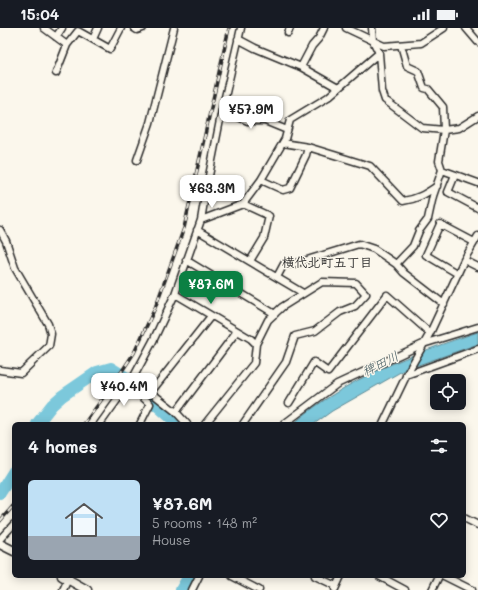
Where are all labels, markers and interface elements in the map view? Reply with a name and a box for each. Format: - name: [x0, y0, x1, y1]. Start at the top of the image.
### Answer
- text: 15:04: [20, 4, 59, 24]
- pin: ¥57.9M: [218, 96, 284, 130]
- text: ¥57.9M: [228, 100, 274, 117]
- pin: ¥63.3M: [179, 175, 245, 209]
- text: ¥63.3M: [189, 179, 235, 196]
- district label: 横代北町五丁目: [281, 253, 373, 270]
- pin: ¥87.6M: [178, 271, 244, 305]
- text: ¥87.6M: [188, 275, 234, 292]
- water label: 稗田川: [359, 347, 401, 379]
- pin: ¥40.4M: [91, 373, 157, 407]
- map controls: [430, 374, 466, 410]
- button: locate: [430, 374, 466, 410]
- text: ¥40.4M: [100, 377, 148, 394]
- text: 4 homes: [28, 435, 97, 457]
- icon: filters: [428, 435, 450, 457]
- text: ¥87.6M: [152, 492, 212, 514]
- icon: home: [60, 496, 108, 544]
- icon: heart: [428, 509, 450, 531]
- text: 5 rooms · 148 m²: [152, 514, 257, 531]
- text: House: [152, 531, 190, 548]

